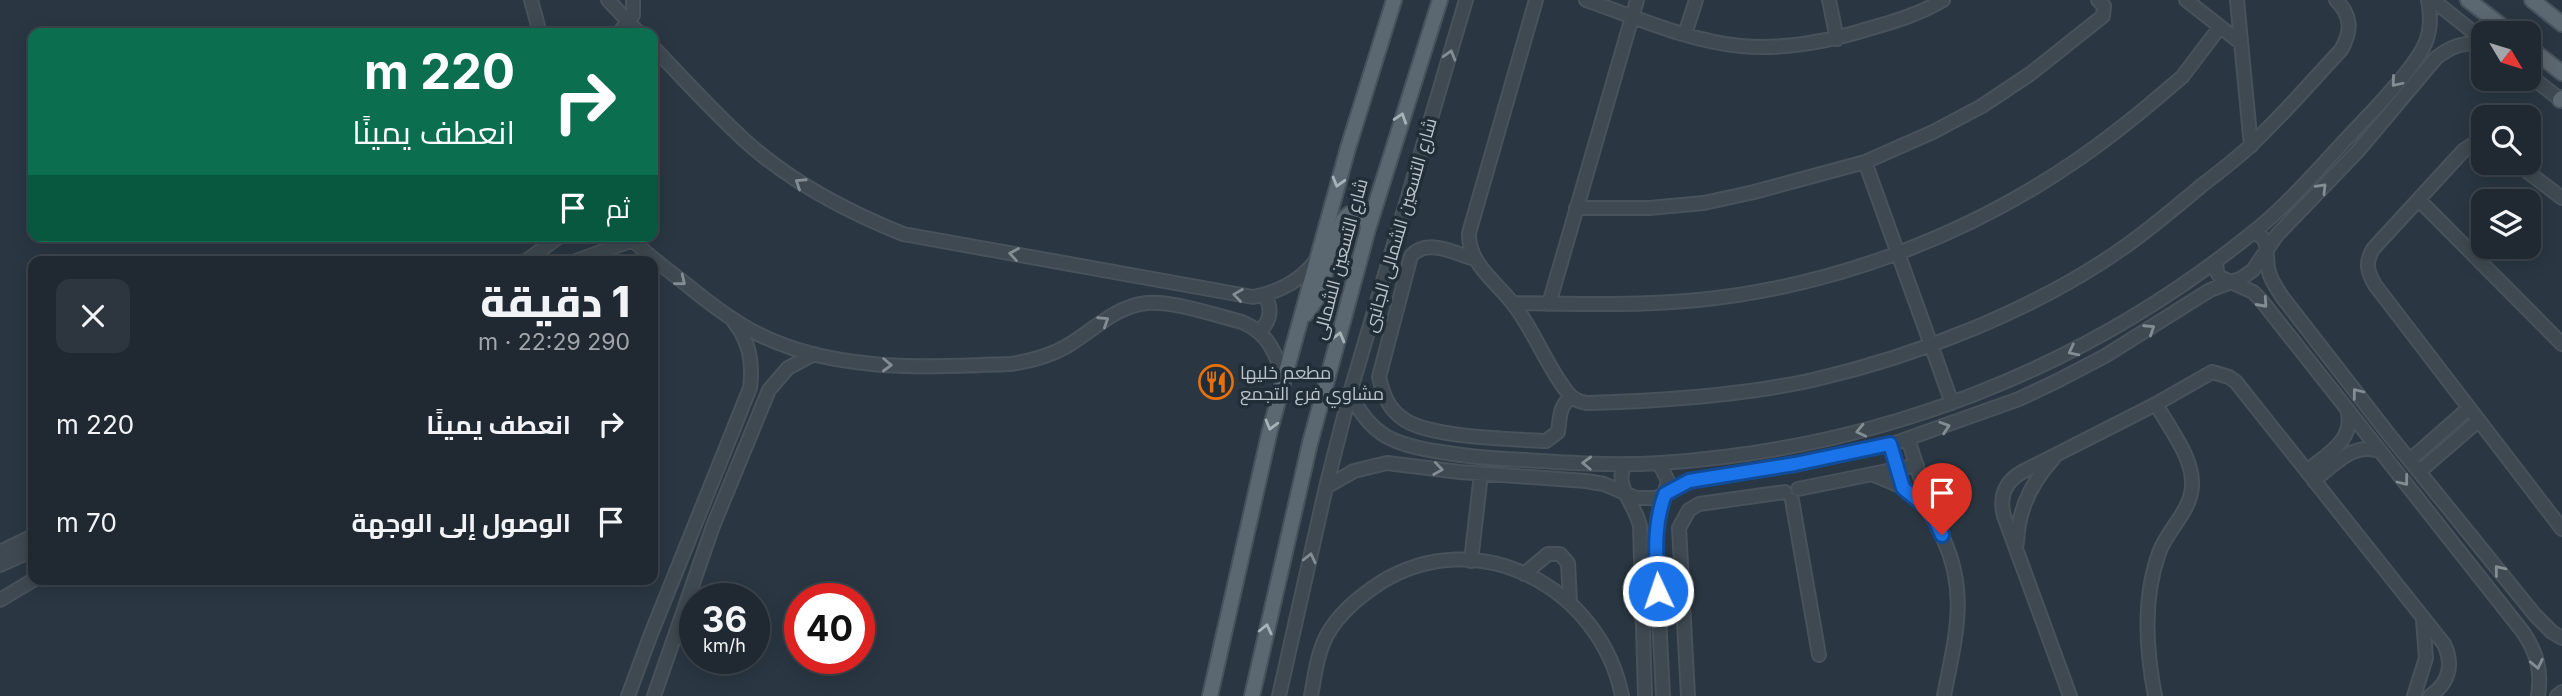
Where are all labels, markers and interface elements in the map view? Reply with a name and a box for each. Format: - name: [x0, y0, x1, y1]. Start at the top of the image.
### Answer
- north arrow: [2471, 21, 2541, 91]
- map controls: [2471, 21, 2541, 259]
- text: 220 m: [364, 42, 515, 101]
- one-way arrow: [1441, 50, 1456, 62]
- icon: right: [539, 56, 630, 147]
- one-way arrow: [2392, 75, 2405, 87]
- button: search: [2471, 105, 2541, 175]
- text: انعطف يمينًا: [352, 113, 515, 152]
- one-way arrow: [1393, 113, 1408, 125]
- street label: شارع التسعين الشمالى الجانبى: [1359, 116, 1443, 335]
- street label: شارع التسعين الشمالى: [1308, 176, 1374, 342]
- one-way arrow: [1332, 176, 1347, 188]
- one-way arrow: [795, 178, 808, 191]
- one-way arrow: [2313, 183, 2326, 196]
- icon: arrive: [554, 189, 592, 227]
- button: layers: [2471, 189, 2541, 259]
- text: ثم: [606, 193, 630, 224]
- one-way arrow: [1008, 247, 1020, 262]
- one-way arrow: [674, 272, 686, 285]
- text: 1 دقيقة: [480, 276, 630, 327]
- button: close: [56, 279, 130, 353]
- one-way arrow: [1232, 287, 1243, 302]
- one-way arrow: [2255, 295, 2267, 308]
- one-way arrow: [1096, 317, 1109, 330]
- one-way arrow: [2142, 324, 2155, 337]
- text: 290 m · 22:29: [478, 328, 630, 356]
- one-way arrow: [1330, 331, 1345, 343]
- one-way arrow: [2068, 343, 2080, 357]
- one-way arrow: [882, 358, 893, 373]
- place label: مطعم خليها مشاوي فرع التجمع: [1240, 362, 1384, 408]
- restaurant icon: مطعم خليها مشاوي فرع التجمع: [1197, 363, 1235, 401]
- one-way arrow: [2352, 388, 2365, 401]
- icon: right: [592, 405, 630, 443]
- text: 220 m: [56, 409, 134, 440]
- text: انعطف يمينًا: [426, 409, 571, 440]
- one-way arrow: [1265, 419, 1279, 431]
- one-way arrow: [1938, 420, 1950, 435]
- one-way arrow: [1855, 422, 1867, 437]
- one-way arrow: [1582, 455, 1592, 471]
- one-way arrow: [1432, 461, 1444, 476]
- pin: [1912, 463, 1972, 535]
- icon: arrive: [1923, 474, 1961, 512]
- one-way arrow: [2395, 474, 2408, 486]
- icon: arrive: [592, 503, 630, 541]
- text: 70 m: [56, 507, 117, 538]
- text: الوصول إلى الوجهة: [352, 507, 571, 538]
- one-way arrow: [1302, 552, 1316, 564]
- position arrow: [1621, 554, 1695, 628]
- one-way arrow: [2495, 566, 2507, 579]
- speed limit sign: 40: [784, 583, 875, 674]
- text: 36: [702, 598, 747, 640]
- one-way arrow: [1258, 623, 1273, 635]
- text: km/h: [703, 635, 746, 656]
- one-way arrow: [2529, 658, 2544, 670]

